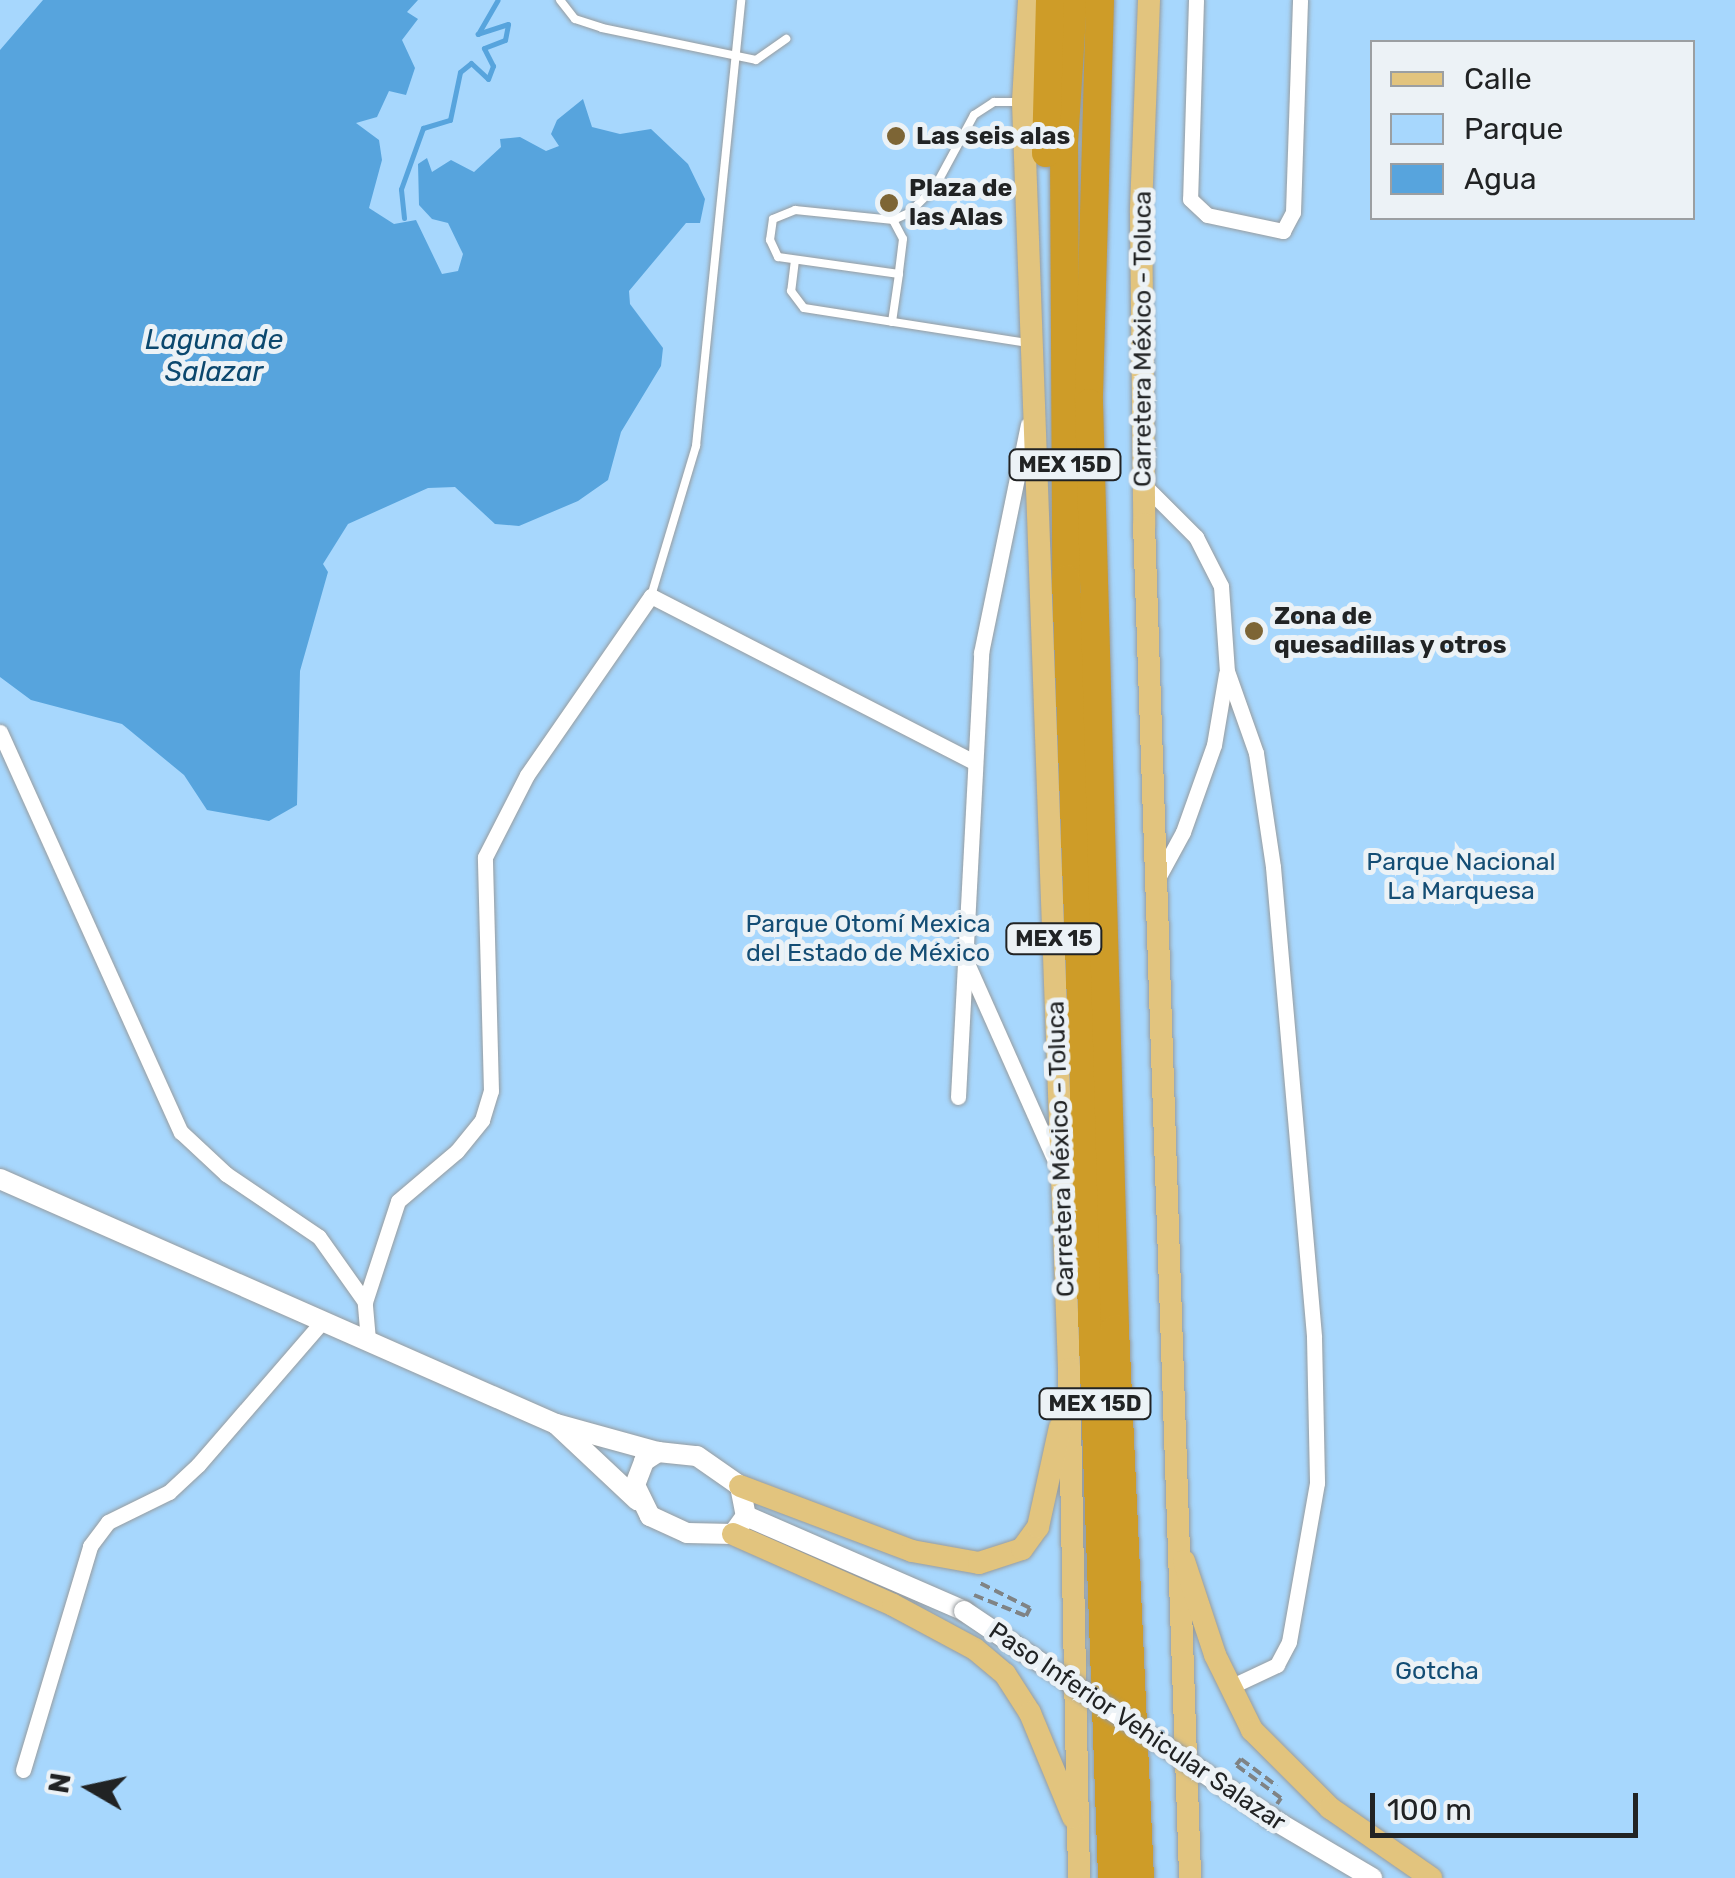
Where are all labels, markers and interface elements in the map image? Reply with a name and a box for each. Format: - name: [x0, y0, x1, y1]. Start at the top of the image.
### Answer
- legend: [1370, 40, 1695, 220]
- text: Calle: [1464, 61, 1532, 97]
- text: Parque: [1464, 111, 1563, 147]
- place label: Las seis alas: [916, 121, 1070, 151]
- marker: Las seis alas: [885, 125, 907, 147]
- text: Agua: [1464, 161, 1536, 197]
- place label: Plaza de las Alas: [909, 174, 1012, 233]
- street label: Carretera México - Toluca: [1128, 191, 1158, 487]
- marker: Plaza de las Alas: [878, 192, 900, 214]
- water label: Laguna de Salazar: [145, 323, 283, 389]
- road number: MEX 15D: [1008, 448, 1122, 482]
- place label: Zona de quesadillas y otros: [1274, 602, 1508, 661]
- marker: Zona de quesadillas y otros: [1243, 620, 1265, 642]
- park label: Parque Nacional La Marquesa: [1366, 848, 1556, 907]
- park label: Parque Otomí Mexica del Estado de México: [745, 910, 991, 969]
- road number: MEX 15: [1004, 922, 1104, 956]
- street label: Carretera México - Toluca: [1041, 1000, 1081, 1298]
- road number: MEX 15D: [1038, 1387, 1152, 1421]
- street label: Paso Inferior Vehicular Salazar: [982, 1616, 1292, 1838]
- park label: Gotcha: [1395, 1656, 1479, 1686]
- north arrow: [40, 1738, 140, 1838]
- text: N: [42, 1771, 78, 1796]
- scale bar: [1375, 1773, 1642, 1835]
- text: 100 m: [1387, 1792, 1472, 1828]

